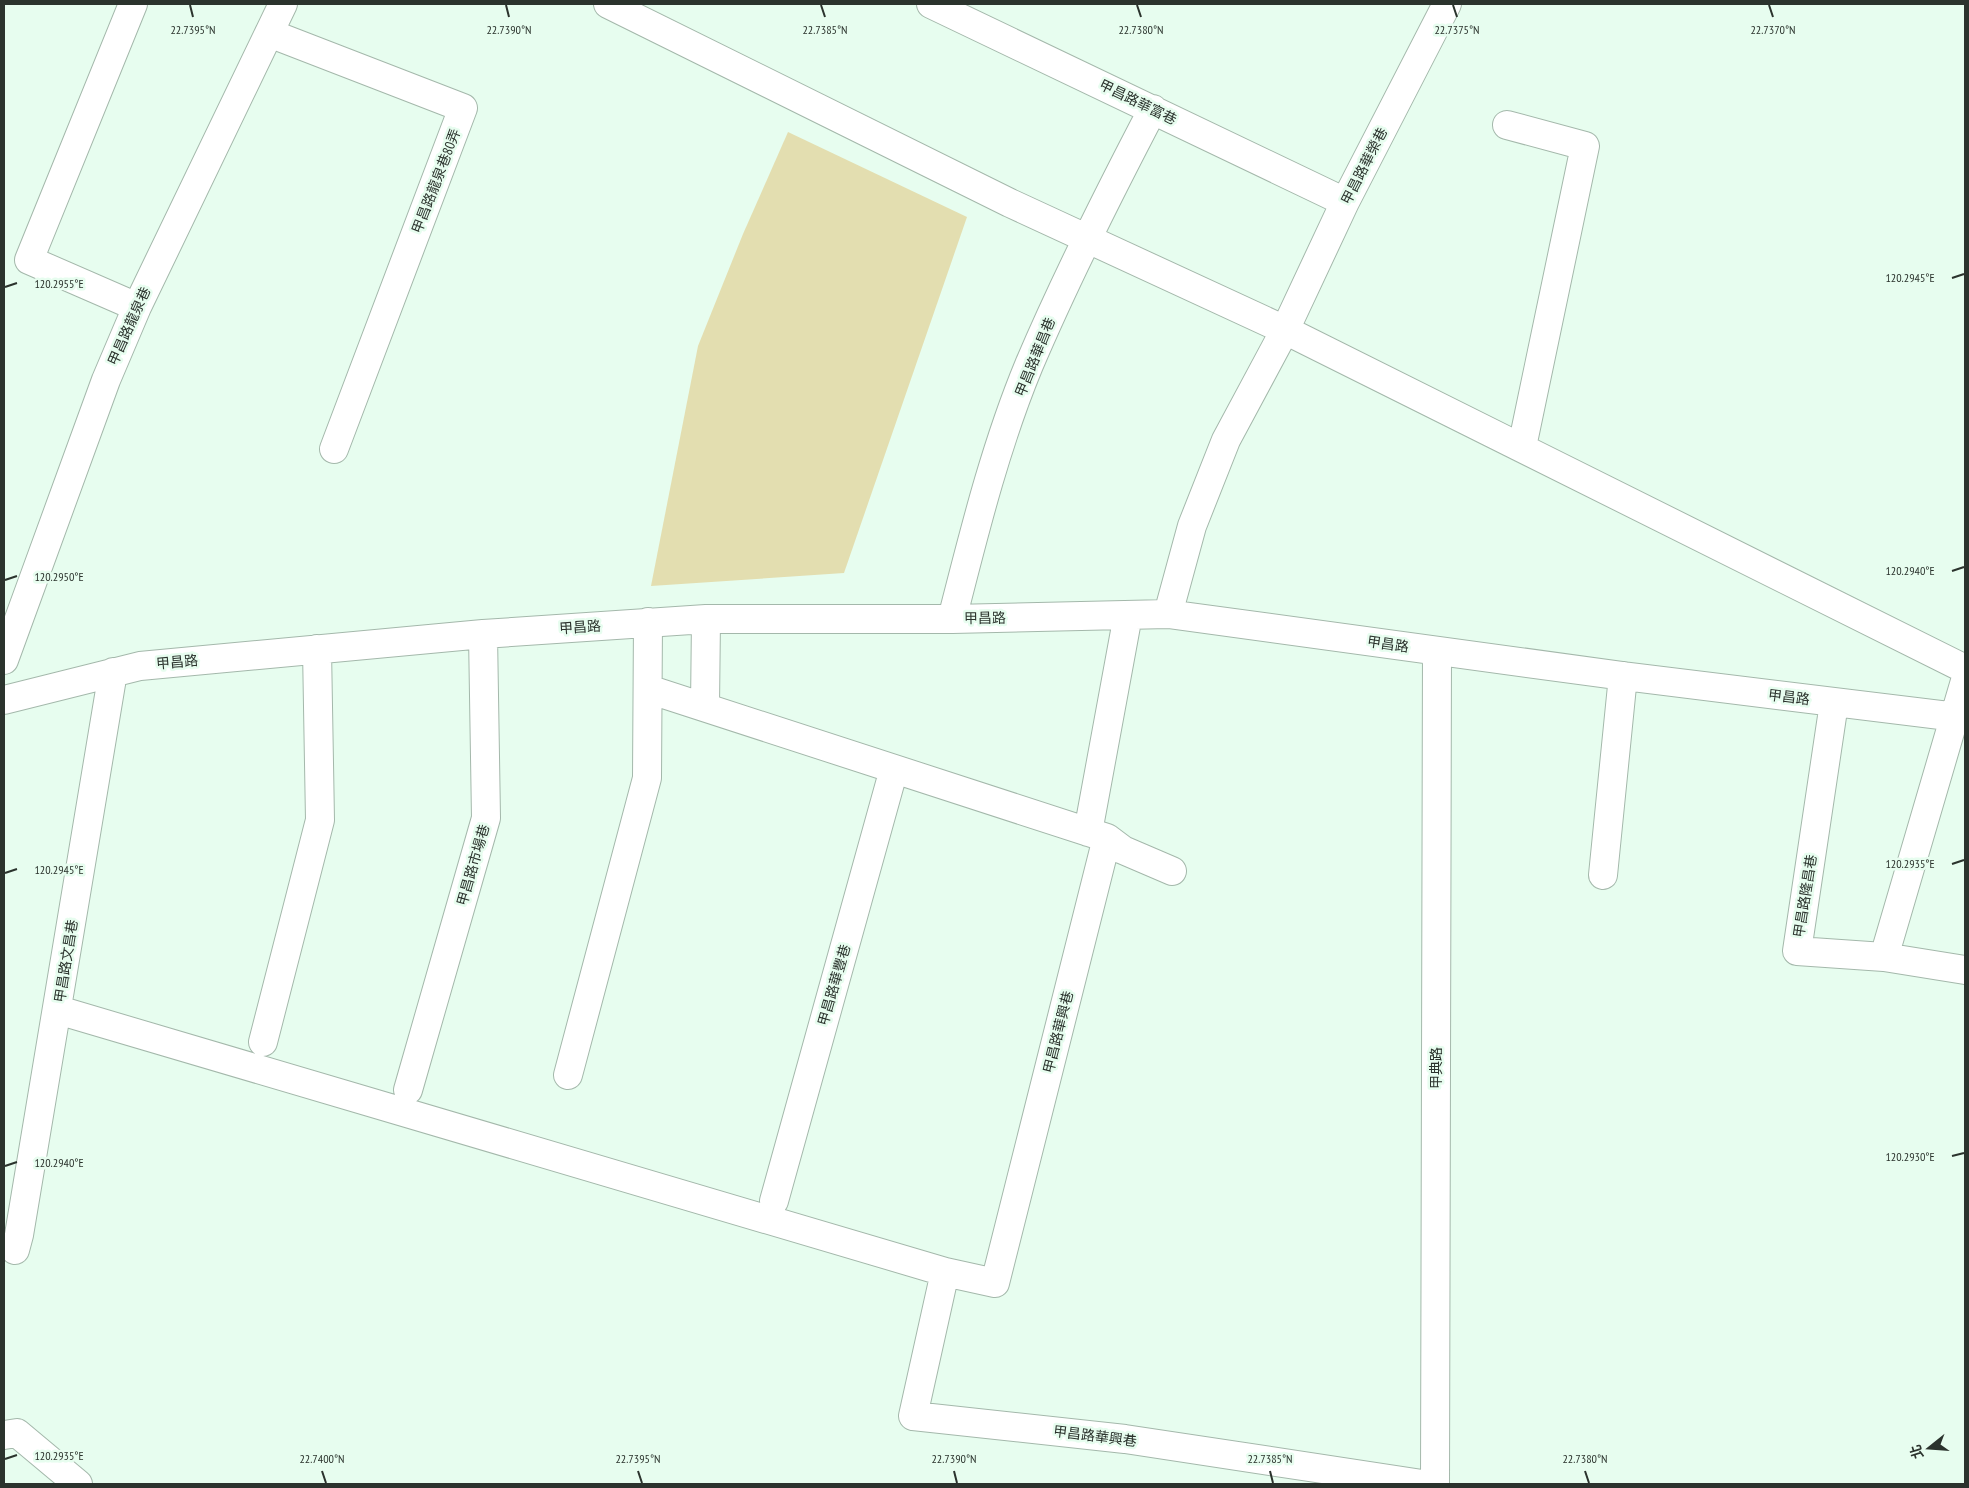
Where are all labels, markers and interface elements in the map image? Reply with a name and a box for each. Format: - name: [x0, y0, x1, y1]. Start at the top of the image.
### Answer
- text: 22.7395°N: [170, 22, 216, 37]
- text: 22.7390°N: [486, 22, 532, 37]
- text: 22.7385°N: [802, 22, 848, 37]
- text: 22.7380°N: [1118, 22, 1164, 37]
- text: 22.7375°N: [1434, 22, 1480, 37]
- text: 22.7370°N: [1750, 22, 1796, 37]
- street label: 甲昌路華富巷: [1096, 75, 1180, 129]
- street label: 甲昌路華榮巷: [1337, 124, 1391, 208]
- street label: 甲昌路龍泉巷80弄: [408, 126, 464, 236]
- text: 120.2945°E: [1885, 270, 1935, 285]
- text: 120.2955°E: [34, 276, 84, 291]
- street label: 甲昌路龍泉巷: [104, 284, 154, 368]
- street label: 甲昌路華昌巷: [1011, 315, 1059, 399]
- text: 120.2940°E: [1885, 563, 1935, 578]
- text: 120.2950°E: [34, 569, 84, 584]
- street label: 甲昌路: [964, 609, 1006, 627]
- street label: 甲昌路: [558, 617, 602, 637]
- street label: 甲昌路: [1366, 632, 1410, 656]
- street label: 甲昌路: [155, 651, 199, 673]
- street label: 甲昌路: [1767, 686, 1811, 708]
- street label: 甲昌路市場巷: [453, 822, 493, 908]
- street label: 甲昌路隆昌巷: [1790, 853, 1820, 939]
- text: 120.2935°E: [1885, 856, 1935, 871]
- text: 120.2945°E: [34, 862, 84, 877]
- street label: 甲昌路文昌巷: [51, 918, 81, 1004]
- street label: 甲昌路華豐巷: [814, 942, 854, 1028]
- street label: 甲昌路華興巷: [1039, 989, 1077, 1075]
- street label: 甲典路: [1427, 1047, 1445, 1089]
- text: 120.2930°E: [1885, 1149, 1935, 1164]
- text: 120.2940°E: [34, 1155, 84, 1170]
- street label: 甲昌路華興巷: [1052, 1422, 1138, 1450]
- north arrow: [1904, 1423, 1954, 1473]
- text: 北: [1906, 1442, 1927, 1461]
- text: 120.2935°E: [34, 1448, 84, 1463]
- text: 22.7400°N: [299, 1451, 345, 1466]
- text: 22.7395°N: [615, 1451, 661, 1466]
- text: 22.7390°N: [931, 1451, 977, 1466]
- text: 22.7385°N: [1247, 1451, 1293, 1466]
- text: 22.7380°N: [1562, 1451, 1608, 1466]

